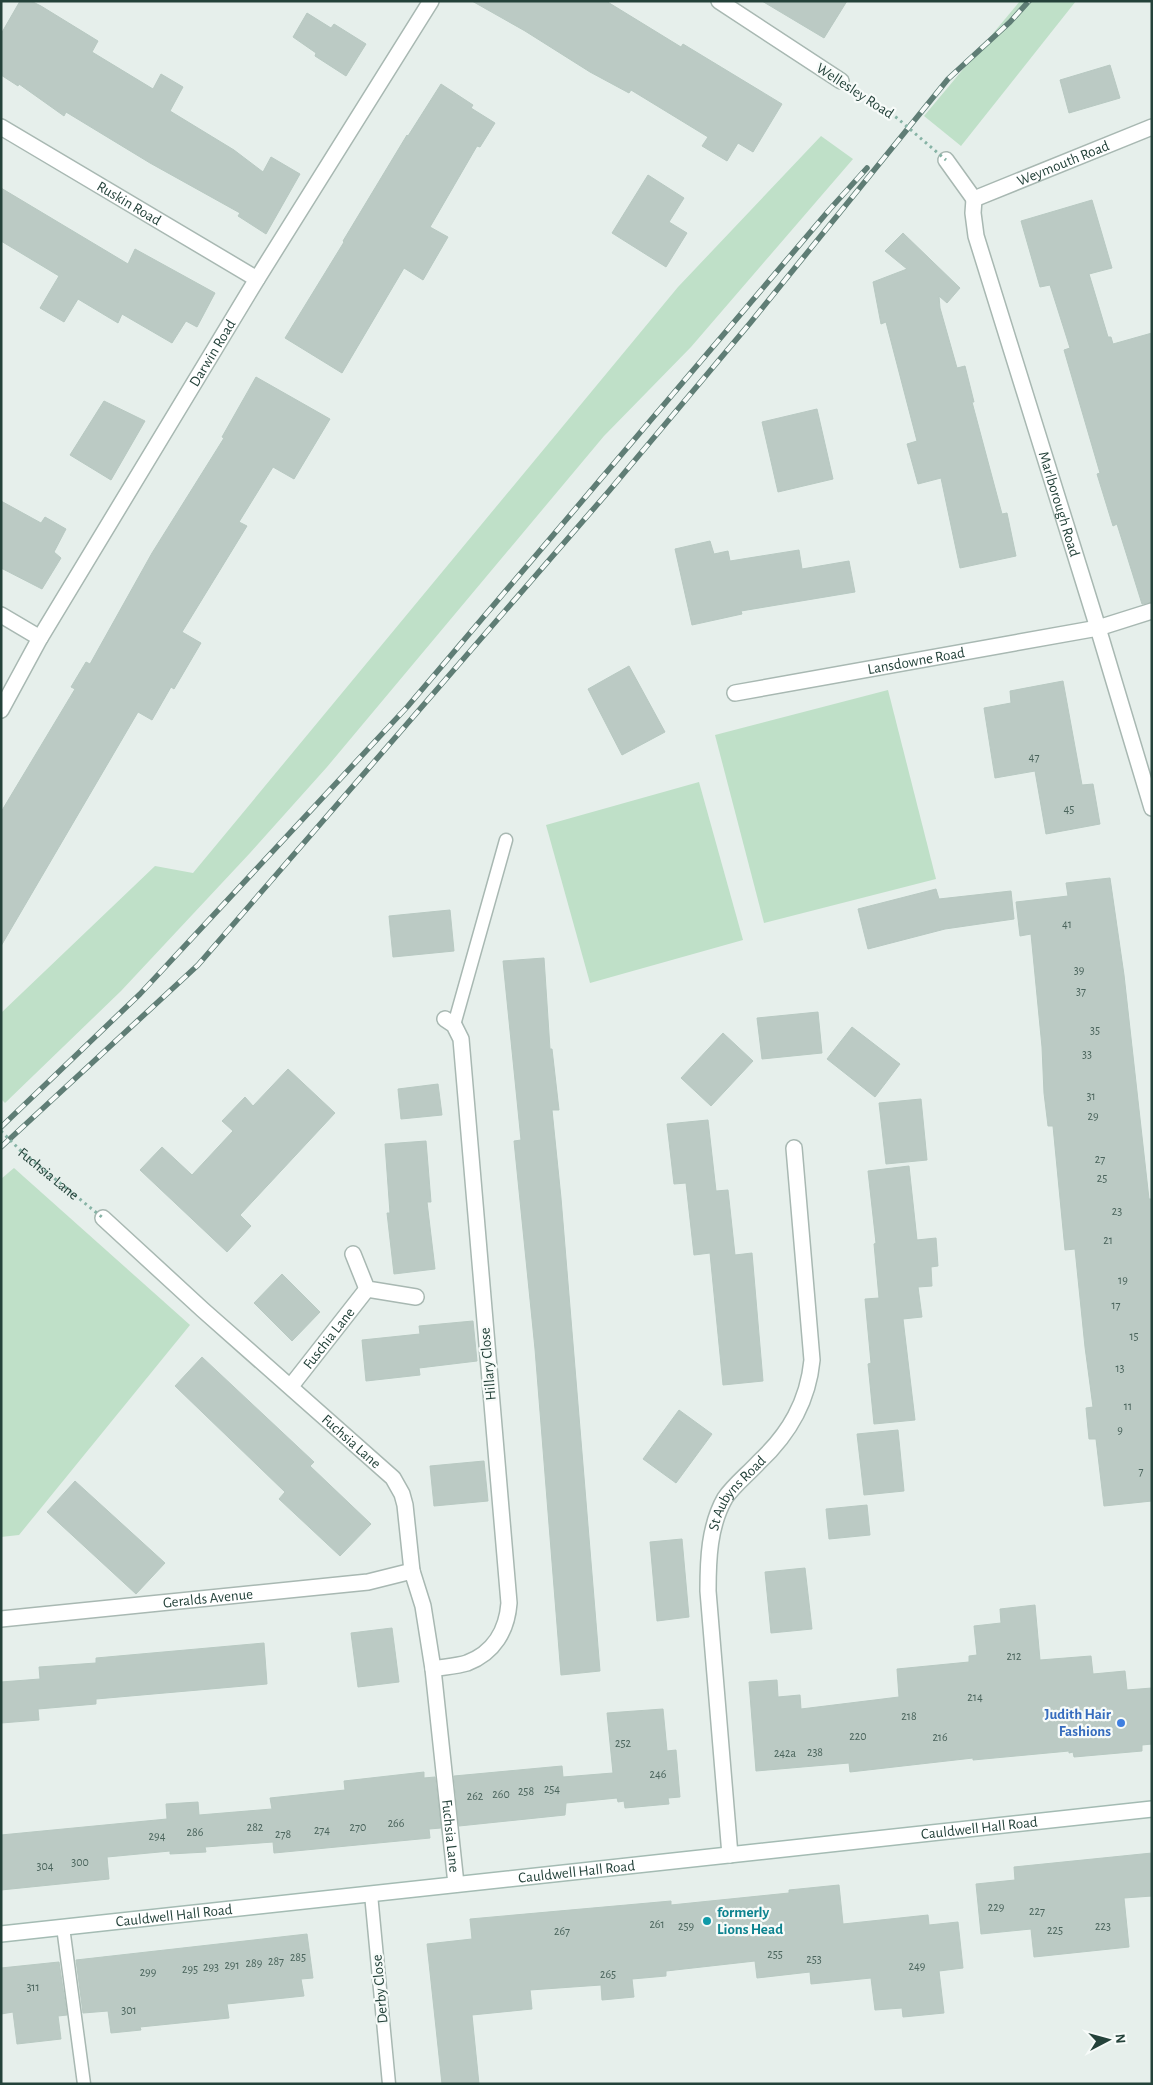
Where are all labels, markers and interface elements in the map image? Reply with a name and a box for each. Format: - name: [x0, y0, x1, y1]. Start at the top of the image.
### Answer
- street label: Wellesley Road: [814, 61, 897, 122]
- street label: Weymouth Road: [1015, 138, 1111, 188]
- street label: Ruskin Road: [94, 178, 164, 228]
- street label: Darwin Road: [186, 317, 238, 389]
- street label: Marlborough Road: [1036, 450, 1083, 559]
- street label: Lansdowne Road: [866, 644, 966, 677]
- house number: 47: [1029, 751, 1039, 763]
- house number: 45: [1064, 803, 1074, 815]
- house number: 41: [1062, 918, 1072, 930]
- house number: 39: [1074, 964, 1085, 976]
- house number: 37: [1076, 985, 1086, 997]
- house number: 35: [1090, 1024, 1100, 1036]
- house number: 33: [1082, 1048, 1092, 1060]
- house number: 31: [1086, 1090, 1096, 1102]
- house number: 29: [1087, 1110, 1099, 1122]
- street label: Fuchsia Lane: [15, 1145, 82, 1203]
- house number: 27: [1095, 1153, 1105, 1165]
- house number: 25: [1097, 1172, 1107, 1184]
- house number: 23: [1112, 1205, 1122, 1217]
- house number: 21: [1103, 1234, 1113, 1246]
- house number: 19: [1118, 1274, 1128, 1286]
- house number: 17: [1111, 1299, 1121, 1311]
- street label: Fuschia Lane: [300, 1304, 357, 1371]
- street label: Hillary Close: [477, 1327, 499, 1401]
- house number: 15: [1129, 1330, 1139, 1342]
- house number: 13: [1115, 1362, 1125, 1374]
- house number: 11: [1124, 1400, 1132, 1412]
- street label: Fuchsia Lane: [319, 1411, 384, 1471]
- house number: 9: [1117, 1424, 1123, 1436]
- street label: St Aubyns Road: [706, 1452, 769, 1532]
- house number: 7: [1138, 1465, 1144, 1477]
- street label: Geralds Avenue: [162, 1586, 254, 1610]
- house number: 212: [1006, 1650, 1022, 1662]
- house number: 214: [967, 1691, 983, 1703]
- place label: Judith Hair Fashions: [1045, 1707, 1112, 1739]
- house number: 218: [901, 1710, 917, 1722]
- marker: Judith Hair Fashions: [1115, 1717, 1127, 1729]
- house number: 220: [849, 1730, 867, 1742]
- house number: 216: [932, 1731, 948, 1743]
- house number: 252: [615, 1737, 632, 1749]
- house number: 238: [807, 1746, 823, 1758]
- house number: 242a: [774, 1747, 797, 1759]
- house number: 246: [650, 1768, 667, 1780]
- house number: 254: [544, 1783, 560, 1795]
- house number: 258: [518, 1785, 534, 1797]
- house number: 260: [492, 1788, 510, 1800]
- house number: 262: [467, 1790, 484, 1802]
- street label: Fuchsia Lane: [439, 1799, 462, 1873]
- street label: Cauldwell Hall Road: [920, 1814, 1039, 1842]
- house number: 266: [388, 1817, 405, 1829]
- house number: 282: [247, 1821, 264, 1833]
- house number: 270: [350, 1821, 366, 1833]
- house number: 274: [314, 1824, 330, 1836]
- house number: 286: [187, 1826, 204, 1838]
- house number: 278: [275, 1828, 291, 1840]
- house number: 294: [149, 1830, 166, 1842]
- house number: 300: [71, 1856, 89, 1868]
- street label: Cauldwell Hall Road: [517, 1858, 636, 1885]
- house number: 304: [36, 1860, 54, 1872]
- street label: Cauldwell Hall Road: [115, 1901, 233, 1929]
- house number: 229: [988, 1901, 1005, 1913]
- place label: formerly Lions Head: [717, 1905, 783, 1937]
- house number: 227: [1029, 1905, 1045, 1917]
- marker: formerly Lions Head: [701, 1915, 713, 1927]
- house number: 261: [649, 1918, 665, 1930]
- house number: 259: [678, 1920, 694, 1932]
- house number: 223: [1095, 1920, 1111, 1932]
- house number: 225: [1047, 1924, 1063, 1936]
- house number: 267: [554, 1925, 570, 1937]
- house number: 255: [767, 1948, 783, 1960]
- house number: 285: [290, 1951, 306, 1963]
- house number: 253: [806, 1953, 822, 1965]
- street label: Derby Close: [370, 1954, 390, 2024]
- house number: 287: [268, 1955, 284, 1967]
- house number: 289: [246, 1957, 263, 1969]
- house number: 291: [224, 1959, 240, 1971]
- house number: 249: [909, 1960, 926, 1972]
- house number: 293: [203, 1961, 219, 1973]
- house number: 295: [182, 1963, 198, 1975]
- house number: 299: [140, 1966, 157, 1978]
- house number: 265: [600, 1968, 616, 1980]
- house number: 311: [26, 1981, 40, 1993]
- house number: 301: [121, 2004, 137, 2016]
- north arrow: [1083, 2015, 1133, 2065]
- text: N: [1112, 2033, 1127, 2044]

